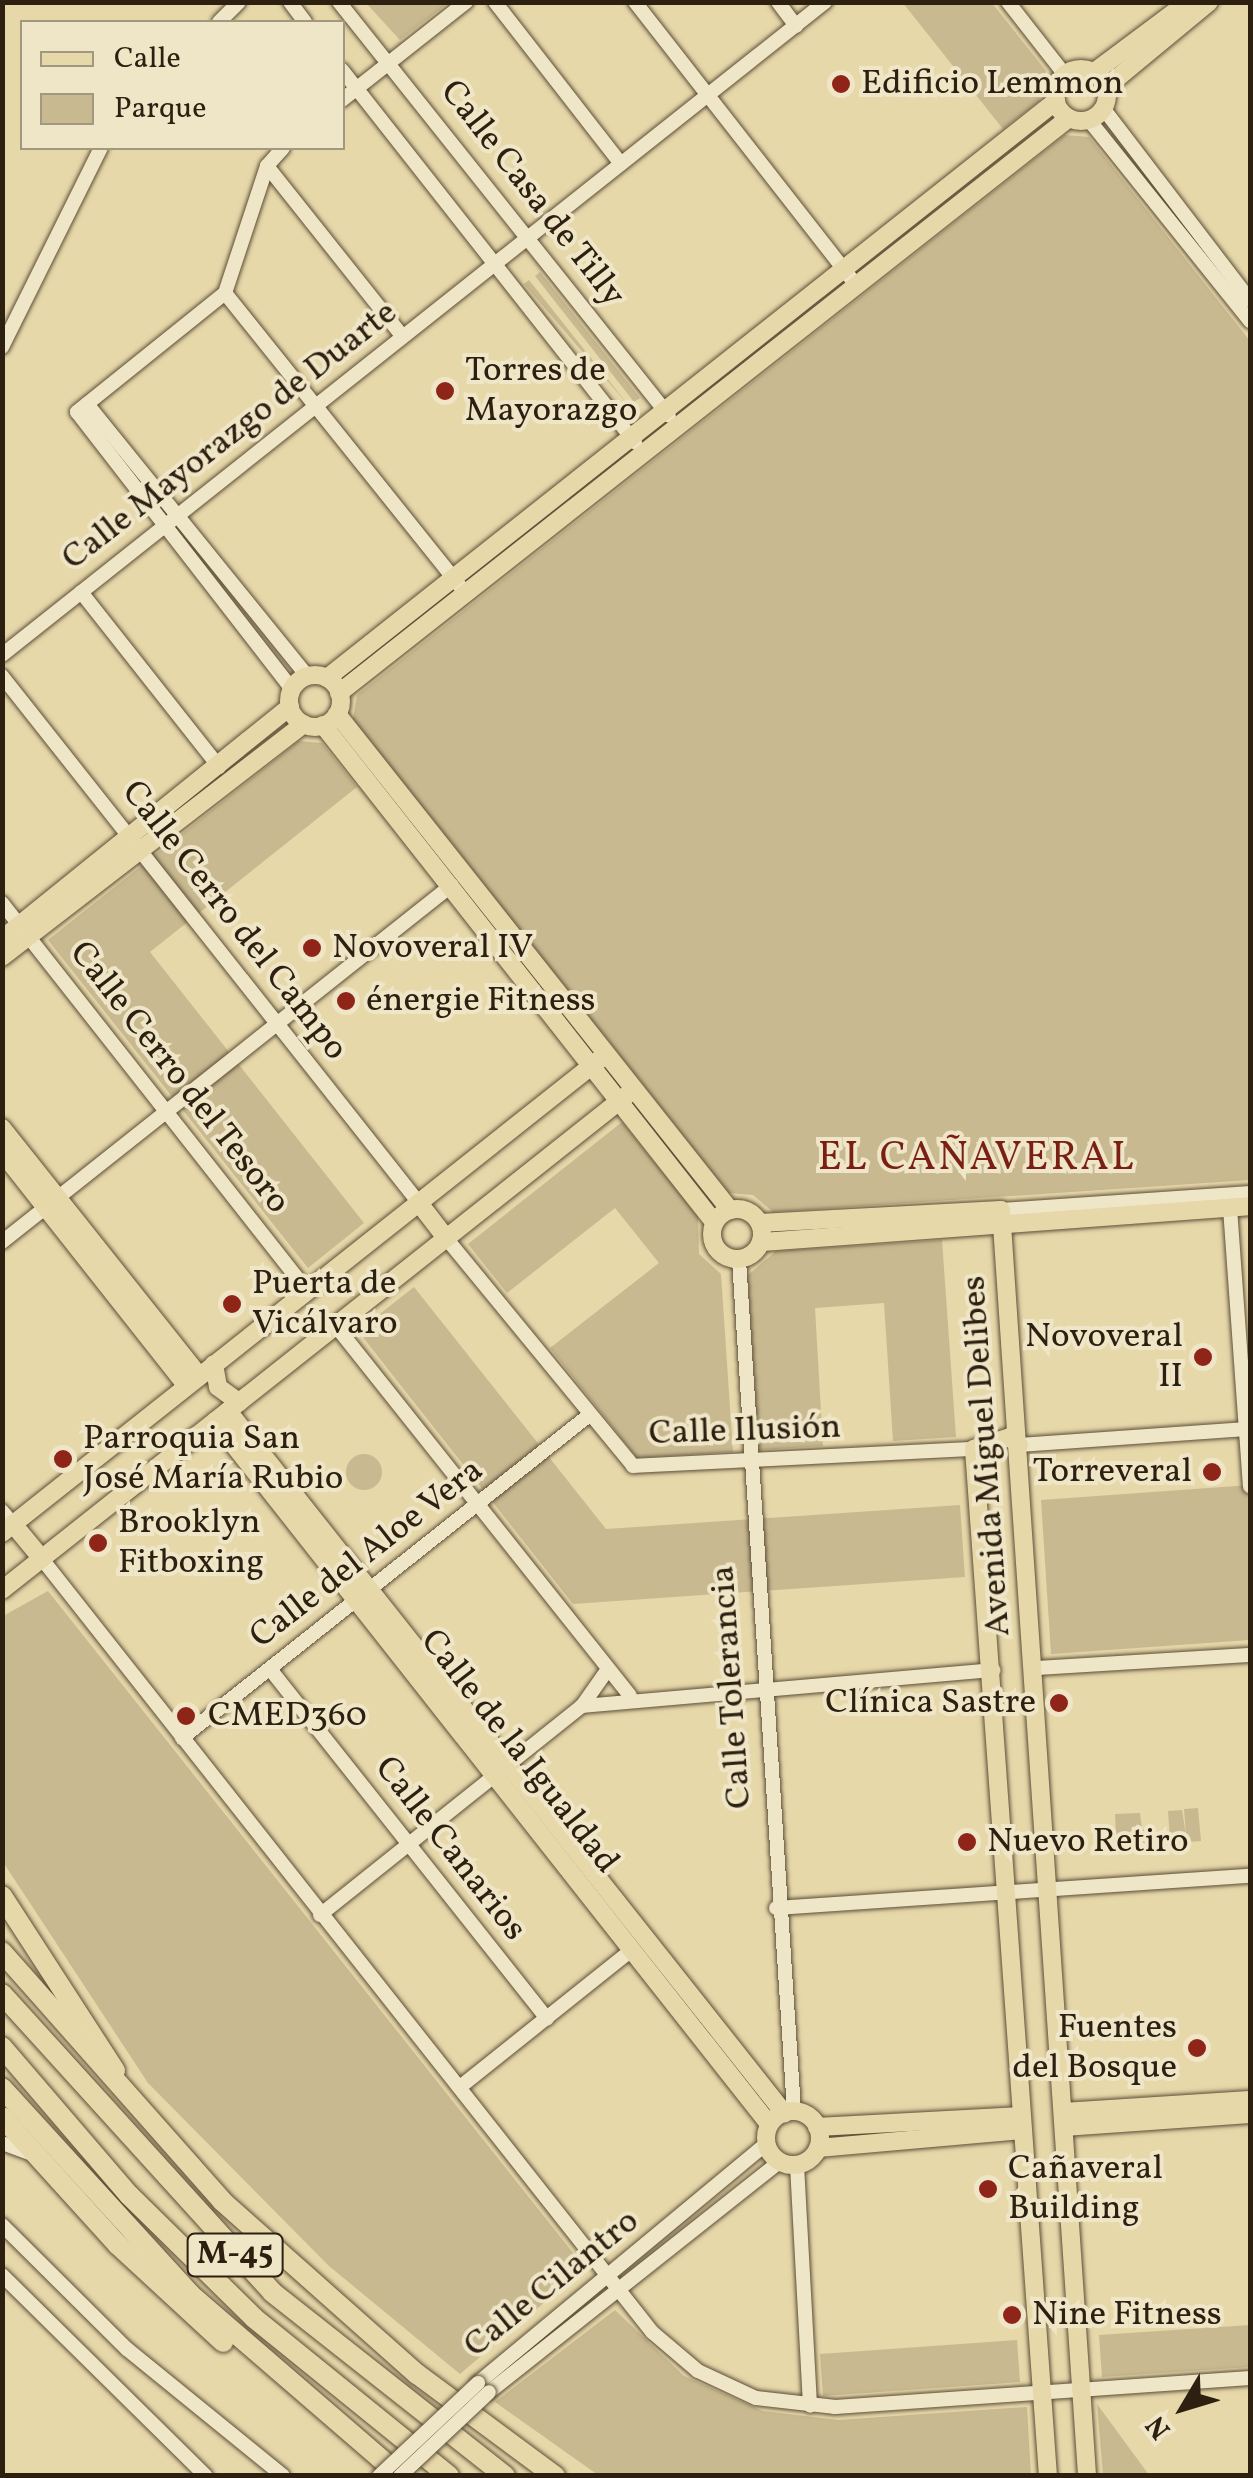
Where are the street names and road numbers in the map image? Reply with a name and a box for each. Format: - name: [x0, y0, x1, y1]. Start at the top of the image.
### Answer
- street label: Calle Casa de Tilly: [430, 72, 634, 316]
- street label: Calle Mayorazgo de Duarte: [54, 292, 406, 580]
- street label: Calle Cerro del Campo: [112, 773, 356, 1069]
- street label: Calle Cerro del Tesoro: [59, 933, 299, 1223]
- street label: Avenida Miguel Delibes: [953, 1274, 1021, 1638]
- street label: Calle Ilusión: [648, 1407, 842, 1455]
- street label: Calle del Aloe Vera: [242, 1450, 492, 1658]
- street label: Calle Tolerancia: [703, 1563, 761, 1811]
- street label: Calle de la Igualdad: [411, 1622, 627, 1882]
- street label: Calle Canarios: [365, 1749, 535, 1949]
- street label: Calle Cilantro: [456, 2201, 648, 2367]
- road number: M-45: [185, 2228, 285, 2282]

